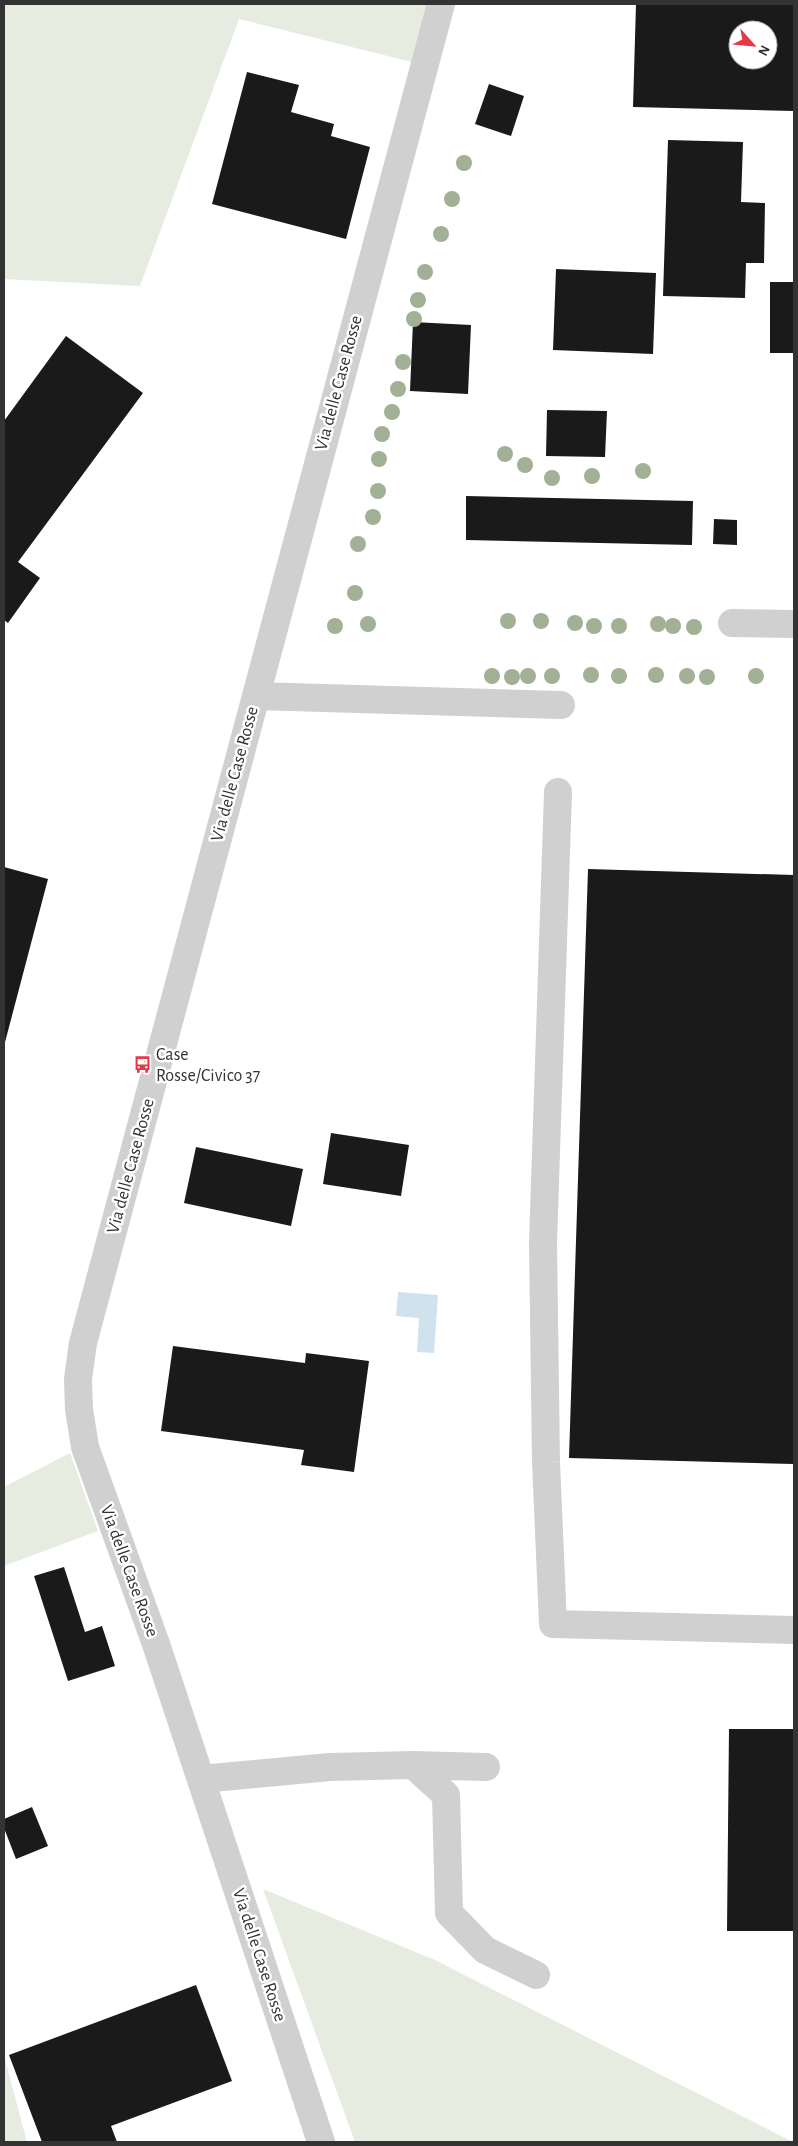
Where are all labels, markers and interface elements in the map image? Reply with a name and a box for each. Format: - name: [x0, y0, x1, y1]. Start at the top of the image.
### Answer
- north arrow: [728, 20, 778, 70]
- text: N: [755, 43, 772, 58]
- street label: Via delle Case Rosse: [312, 314, 366, 452]
- street label: Via delle Case Rosse: [208, 705, 262, 843]
- place label: Case Rosse/Civico 37: [156, 1046, 260, 1085]
- bus stop icon: Case Rosse/Civico 37: [132, 1055, 152, 1075]
- street label: Via delle Case Rosse: [104, 1097, 158, 1235]
- street label: Via delle Case Rosse: [97, 1503, 161, 1639]
- street label: Via delle Case Rosse: [229, 1886, 289, 2024]

